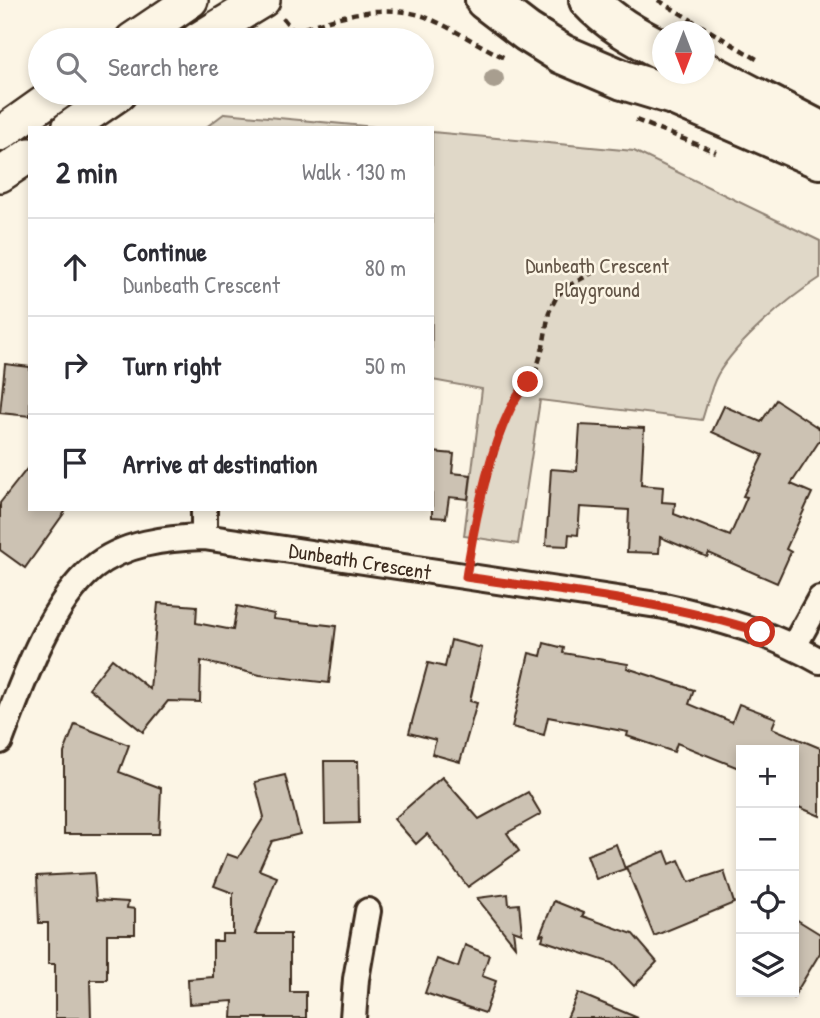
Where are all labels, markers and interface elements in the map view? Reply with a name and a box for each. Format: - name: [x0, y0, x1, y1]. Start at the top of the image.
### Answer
- north arrow: [652, 21, 715, 84]
- search box: [28, 28, 434, 105]
- icon: search: [52, 48, 90, 86]
- text: Search here: [108, 49, 219, 84]
- text: 2 min: [56, 152, 118, 192]
- text: Walk · 130 m: [302, 156, 406, 187]
- text: Continue: [123, 234, 207, 269]
- icon: ahead: [56, 248, 94, 286]
- park label: Dunbeath Crescent Playground: [525, 251, 669, 304]
- text: 80 m: [365, 252, 406, 283]
- text: Dunbeath Crescent: [123, 269, 280, 300]
- icon: right: [56, 346, 94, 384]
- text: Turn right: [123, 348, 221, 383]
- text: 50 m: [365, 350, 406, 381]
- route end: [512, 366, 543, 397]
- icon: arrive: [56, 444, 94, 482]
- text: Arrive at destination: [123, 446, 318, 481]
- street label: Dunbeath Crescent: [287, 535, 434, 587]
- route start: [744, 616, 775, 647]
- map controls: [736, 745, 799, 997]
- button: +: [736, 745, 799, 808]
- button: −: [736, 808, 799, 871]
- button: locate: [736, 871, 799, 934]
- button: layers: [736, 934, 799, 997]

